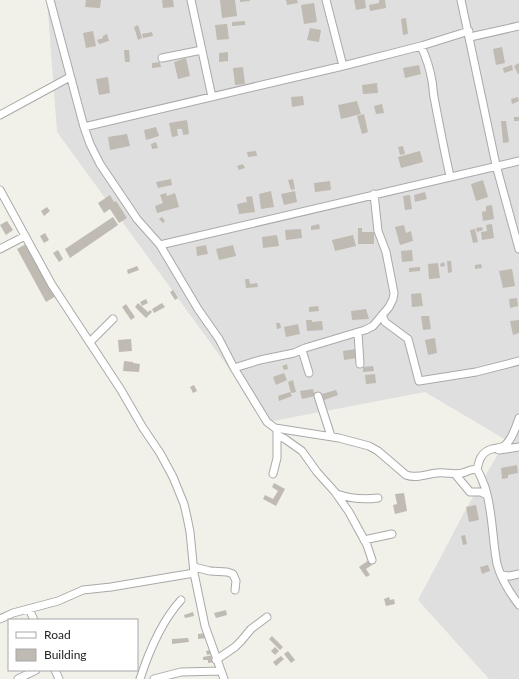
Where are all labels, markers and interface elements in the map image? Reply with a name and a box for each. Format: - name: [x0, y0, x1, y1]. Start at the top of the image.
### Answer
- legend: [8, 619, 138, 671]
- text: Road: [44, 627, 71, 642]
- text: Building: [44, 647, 87, 662]

